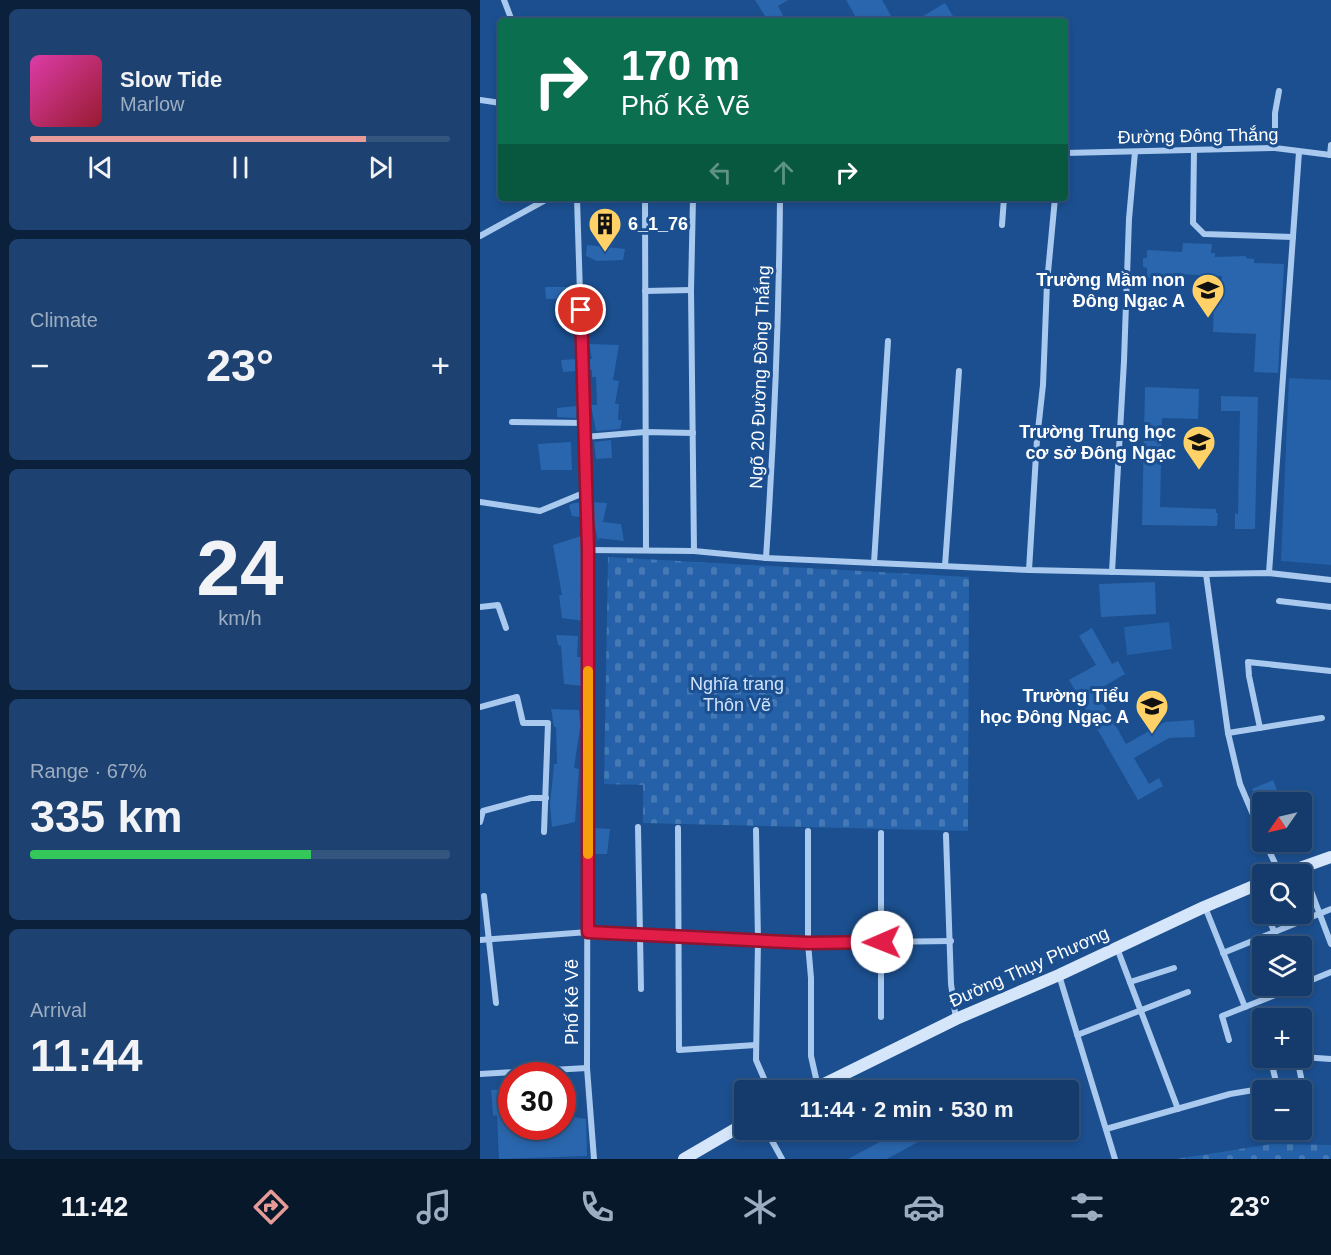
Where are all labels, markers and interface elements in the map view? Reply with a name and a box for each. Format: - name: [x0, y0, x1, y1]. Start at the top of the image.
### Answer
- icon: right: [522, 42, 600, 120]
- text: 170 m: [621, 42, 740, 89]
- text: Slow Tide: [120, 67, 222, 92]
- text: Phố Kẻ Vẽ: [621, 91, 750, 121]
- text: Marlow: [120, 93, 184, 115]
- street label: Đường Đông Thắng: [1118, 124, 1278, 147]
- icon: previous: [84, 151, 117, 184]
- icon: pause: [224, 151, 257, 184]
- icon: next: [364, 151, 397, 184]
- icon: left: [704, 156, 737, 189]
- icon: ahead: [767, 156, 800, 189]
- icon: right: [830, 156, 863, 189]
- building icon: 6_1_76: [587, 206, 623, 253]
- place label: 6_1_76: [628, 214, 688, 234]
- street label: Ngõ 20 Đường Đồng Thắng: [745, 265, 774, 489]
- place label: Trường Mầm non Đông Ngạc A: [1036, 270, 1185, 311]
- school or university icon: Trường Mầm non Đông Ngạc A: [1190, 272, 1226, 319]
- pin: [555, 284, 606, 335]
- icon: arrive: [564, 293, 597, 326]
- text: Climate: [30, 309, 98, 331]
- text: 23°: [206, 340, 274, 391]
- text: −: [30, 347, 49, 384]
- text: +: [431, 347, 450, 384]
- place label: Trường Trung học cơ sở Đông Ngạc: [1019, 422, 1176, 463]
- school or university icon: Trường Trung học cơ sở Đông Ngạc: [1181, 424, 1217, 471]
- text: 24: [197, 524, 283, 612]
- text: km/h: [218, 607, 262, 629]
- park label: Nghĩa trang Thôn Vẽ: [690, 674, 784, 715]
- place label: Trường Tiểu học Đông Ngạc A: [980, 686, 1129, 727]
- school or university icon: Trường Tiểu học Đông Ngạc A: [1134, 688, 1170, 735]
- text: Range · 67%: [30, 760, 147, 782]
- text: 335 km: [30, 791, 183, 842]
- north arrow: [1252, 792, 1312, 852]
- map controls: [1252, 792, 1312, 1140]
- button: search: [1252, 864, 1312, 924]
- position arrow: [850, 910, 914, 974]
- street label: Đường Thụy Phương: [946, 923, 1112, 1011]
- button: layers: [1252, 936, 1312, 996]
- street label: Phố Kẻ Vẽ: [562, 959, 582, 1045]
- text: Arrival: [30, 999, 87, 1021]
- button: +: [1252, 1008, 1312, 1068]
- text: 11:44: [30, 1030, 143, 1081]
- speed limit sign: 30: [498, 1062, 576, 1140]
- button: −: [1252, 1080, 1312, 1140]
- text: 11:44 · 2 min · 530 m: [800, 1097, 1014, 1122]
- icon: directions: [250, 1186, 292, 1228]
- icon: music: [413, 1186, 455, 1228]
- icon: phone: [576, 1186, 618, 1228]
- icon: climate: [739, 1186, 781, 1228]
- icon: car: [903, 1186, 945, 1228]
- icon: filters: [1066, 1186, 1108, 1228]
- text: 11:42: [61, 1192, 128, 1222]
- text: 23°: [1229, 1192, 1270, 1222]

